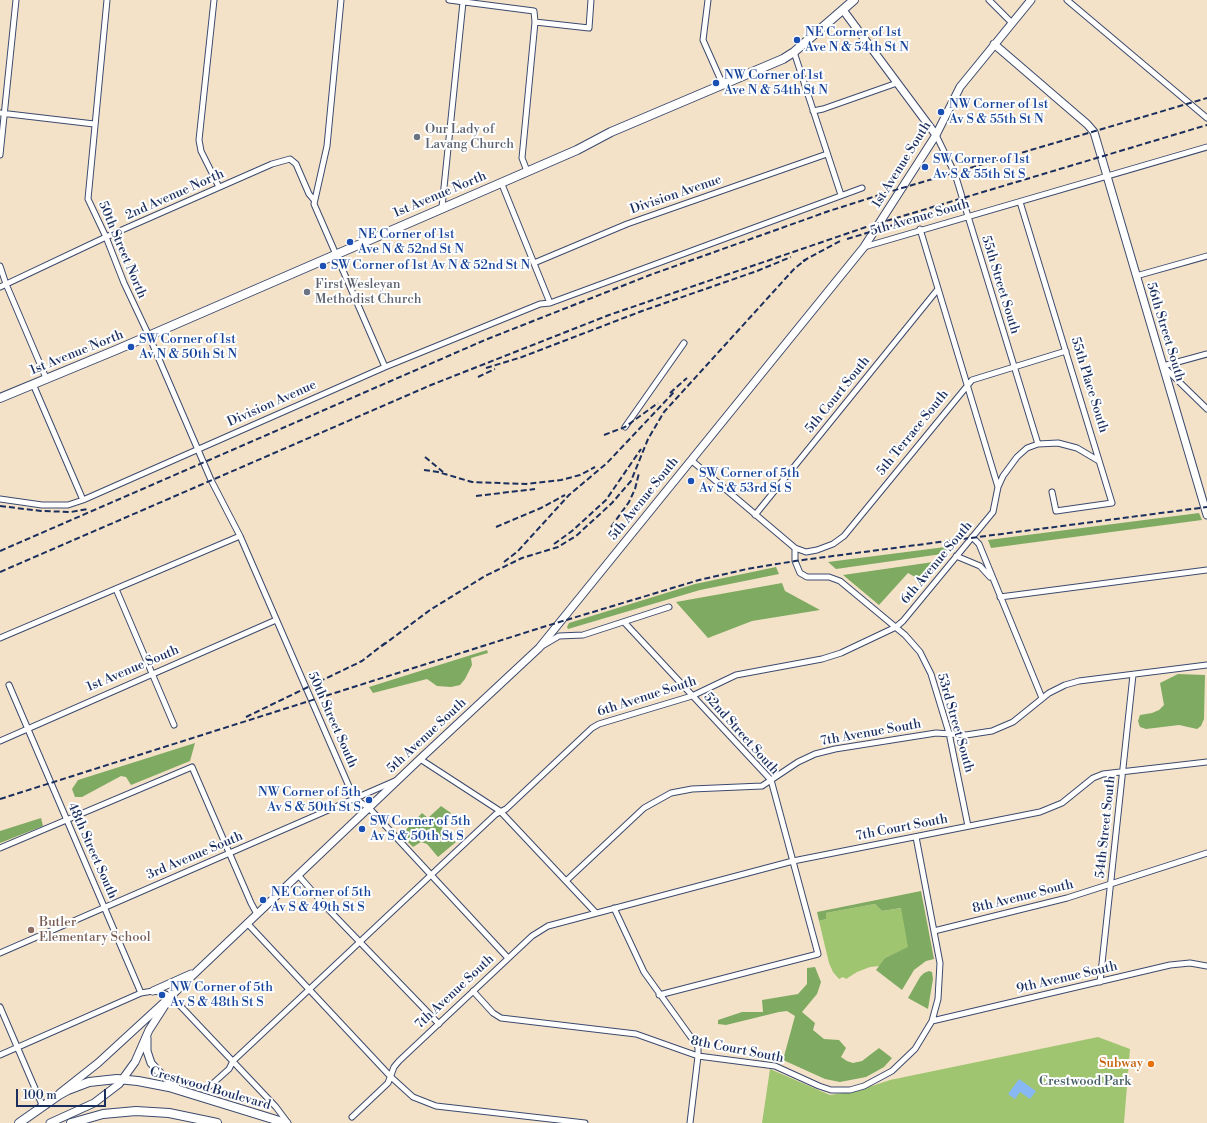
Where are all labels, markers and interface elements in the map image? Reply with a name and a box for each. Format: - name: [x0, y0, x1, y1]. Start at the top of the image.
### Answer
- place label: NE Corner of 1st Ave N & 54th St N: [805, 25, 909, 56]
- marker: NE Corner of 1st Ave N & 54th St N: [792, 35, 802, 45]
- place label: NW Corner of 1st Ave N & 54th St N: [724, 68, 828, 99]
- marker: NW Corner of 1st Ave N & 54th St N: [711, 78, 721, 88]
- place label: NW Corner of 1st Av S & 55th St N: [949, 97, 1048, 128]
- marker: NW Corner of 1st Av S & 55th St N: [936, 107, 946, 117]
- street label: 1st Avenue South: [869, 119, 935, 211]
- place label: Our Lady of Lavang Church: [425, 122, 514, 153]
- marker: Our Lady of Lavang Church: [412, 132, 422, 142]
- place label: SW Corner of 1st Av S & 55th St S: [933, 152, 1030, 183]
- marker: SW Corner of 1st Av S & 55th St S: [920, 162, 930, 172]
- street label: 2nd Avenue North: [123, 166, 227, 224]
- street label: 1st Avenue North: [391, 168, 489, 222]
- street label: Division Avenue: [628, 172, 724, 218]
- street label: 5th Avenue South: [869, 196, 971, 240]
- street label: 50th Street North: [94, 199, 150, 301]
- place label: NE Corner of 1st Ave N & 52nd St N: [358, 227, 464, 258]
- street label: 55th Street South: [978, 234, 1022, 336]
- marker: NE Corner of 1st Ave N & 52nd St N: [345, 237, 355, 247]
- place label: SW Corner of 1st Av N & 52nd St N: [331, 258, 530, 274]
- marker: SW Corner of 1st Av N & 52nd St N: [318, 261, 328, 271]
- place label: First Wesleyan Methodist Church: [315, 277, 421, 308]
- street label: 56th Street South: [1142, 281, 1188, 383]
- marker: First Wesleyan Methodist Church: [302, 287, 312, 297]
- street label: 1st Avenue North: [28, 327, 126, 379]
- place label: SW Corner of 1st Av N & 50th St N: [139, 332, 237, 363]
- street label: 55th Place South: [1067, 335, 1111, 435]
- marker: SW Corner of 1st Av N & 50th St N: [126, 342, 136, 352]
- street label: 5th Court South: [802, 354, 874, 436]
- street label: Division Avenue: [225, 377, 319, 431]
- street label: 5th Terrace South: [874, 387, 952, 479]
- street label: 5th Avenue South: [606, 454, 682, 544]
- place label: SW Corner of 5th Av S & 53rd St S: [699, 466, 799, 497]
- marker: SW Corner of 5th Av S & 53rd St S: [686, 476, 696, 486]
- street label: 6th Avenue South: [898, 518, 976, 608]
- street label: 1st Avenue South: [84, 643, 182, 695]
- street label: 50th Street South: [304, 669, 360, 771]
- street label: 53rd Street South: [933, 672, 977, 774]
- street label: 6th Avenue South: [595, 674, 699, 720]
- street label: 52nd Street South: [700, 690, 782, 778]
- street label: 5th Avenue South: [384, 695, 470, 777]
- street label: 7th Avenue South: [819, 716, 923, 750]
- street label: 54th Street South: [1093, 775, 1119, 879]
- place label: NW Corner of 5th Av S & 50th St S: [258, 785, 361, 816]
- marker: NW Corner of 5th Av S & 50th St S: [364, 795, 374, 805]
- street label: 48th Street South: [64, 801, 120, 901]
- street label: 7th Court South: [855, 811, 949, 845]
- place label: SW Corner of 5th Av S & 50th St S: [370, 814, 470, 845]
- marker: SW Corner of 5th Av S & 50th St S: [357, 824, 367, 834]
- street label: 3rd Avenue South: [145, 829, 245, 883]
- street label: 8th Avenue South: [971, 877, 1075, 917]
- place label: NE Corner of 5th Av S & 49th St S: [271, 885, 371, 916]
- marker: NE Corner of 5th Av S & 49th St S: [258, 895, 268, 905]
- place label: Butler Elementary School: [39, 915, 151, 946]
- marker: Butler Elementary School: [26, 925, 36, 935]
- street label: 7th Avenue South: [412, 952, 498, 1032]
- street label: 9th Avenue South: [1015, 959, 1119, 997]
- place label: NW Corner of 5th Av S & 48th St S: [170, 980, 273, 1011]
- marker: NW Corner of 5th Av S & 48th St S: [157, 990, 167, 1000]
- street label: 8th Court South: [689, 1033, 785, 1067]
- place label: Subway: [1099, 1056, 1143, 1072]
- marker: Subway: [1146, 1059, 1156, 1069]
- street label: Crestwood Boulevard: [148, 1064, 272, 1114]
- park label: Crestwood Park: [1039, 1074, 1131, 1090]
- scale bar: [18, 1081, 108, 1107]
- text: 100 m: [23, 1088, 57, 1103]

